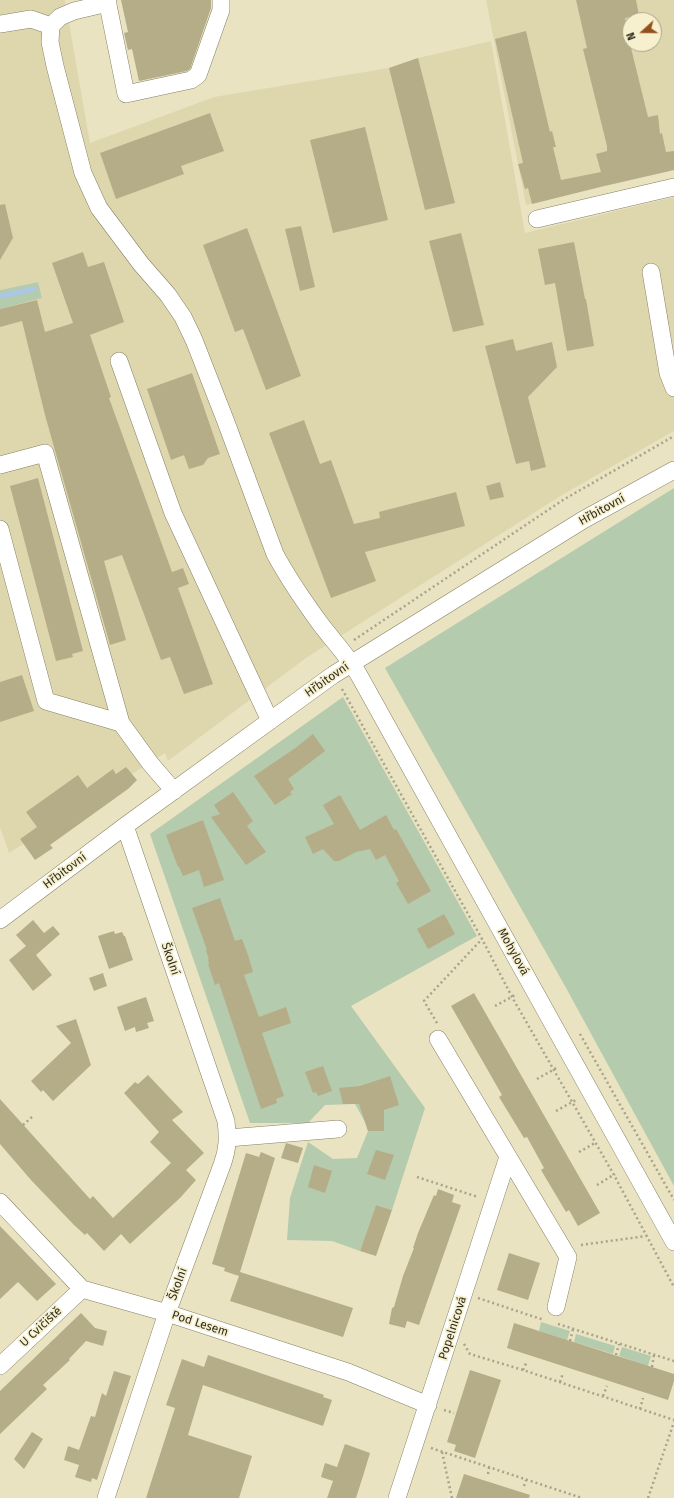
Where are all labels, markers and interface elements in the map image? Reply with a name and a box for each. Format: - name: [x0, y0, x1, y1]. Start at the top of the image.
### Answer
- north arrow: [622, 12, 662, 52]
- text: N: [624, 30, 639, 42]
- street label: Hřbitovní: [576, 491, 628, 529]
- street label: Hřbitovní: [302, 660, 352, 700]
- street label: Hřbitovní: [40, 850, 90, 892]
- street label: Mohylová: [494, 926, 532, 978]
- street label: Školní: [158, 941, 182, 977]
- street label: Školní: [166, 1266, 190, 1302]
- street label: Popelnicová: [436, 1294, 470, 1362]
- street label: U Cvičiště: [17, 1304, 65, 1350]
- street label: Pod Lesem: [170, 1308, 230, 1340]

